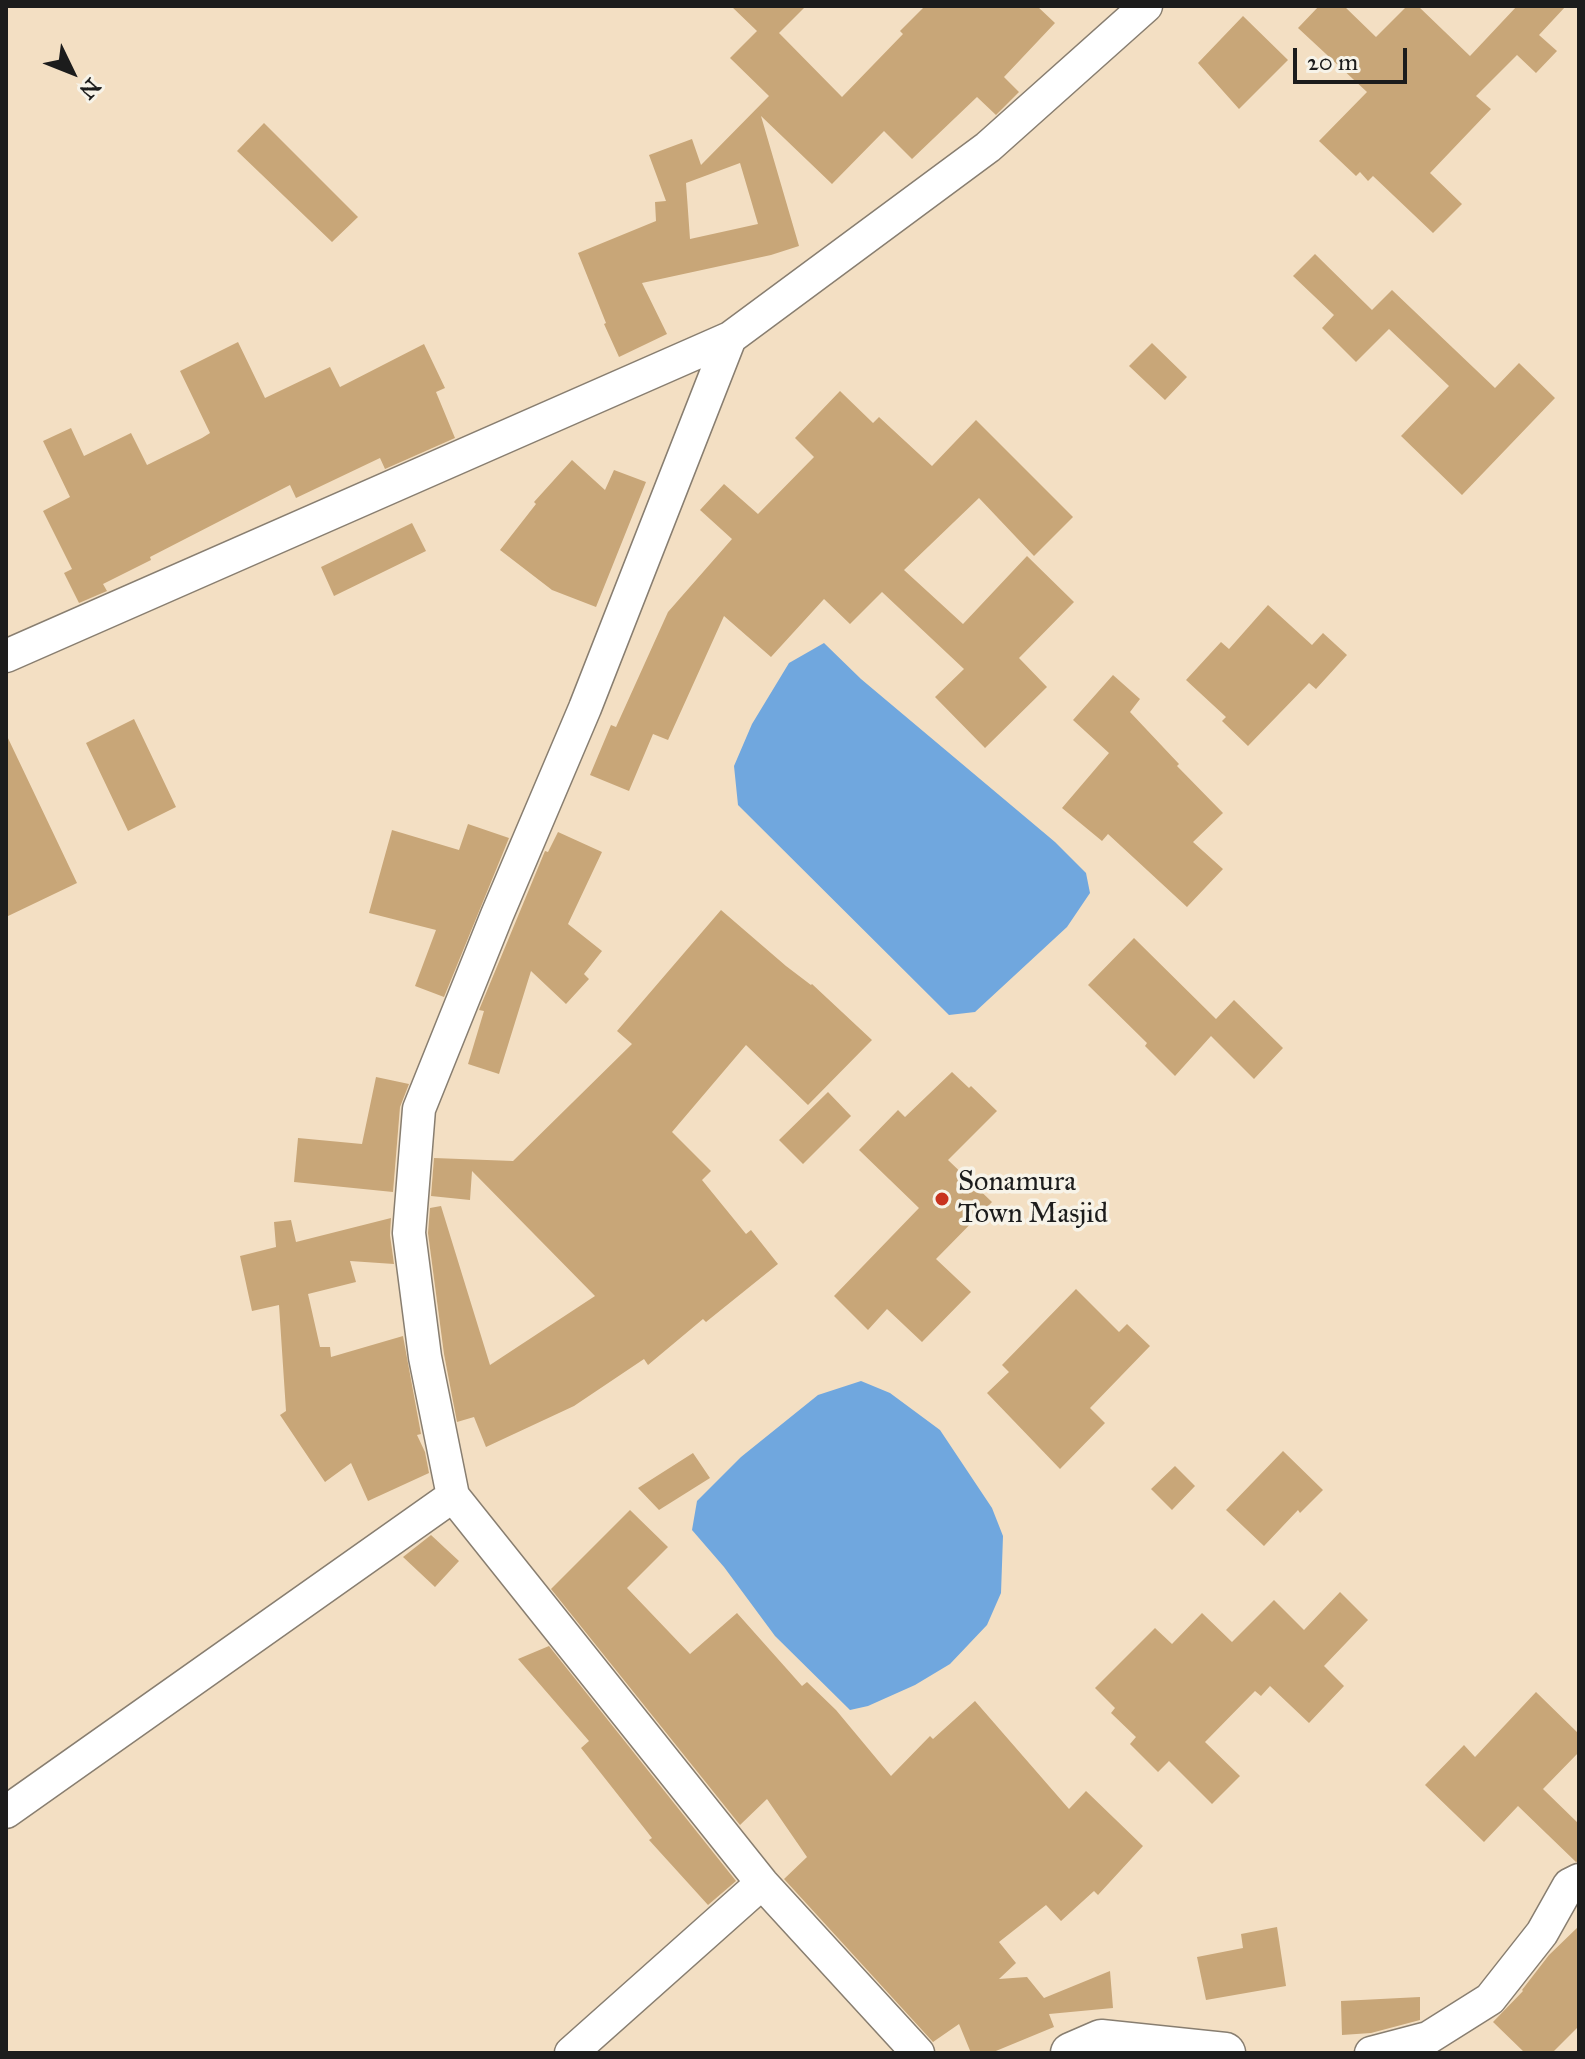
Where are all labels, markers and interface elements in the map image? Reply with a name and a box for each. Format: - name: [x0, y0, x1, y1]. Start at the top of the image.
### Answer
- north arrow: [32, 32, 112, 112]
- scale bar: [1297, 32, 1411, 82]
- text: 20 m: [1307, 47, 1358, 77]
- text: N: [74, 73, 106, 105]
- place label: Sonamura Town Masjid: [958, 1166, 1108, 1232]
- marker: Sonamura Town Masjid: [933, 1190, 951, 1208]

